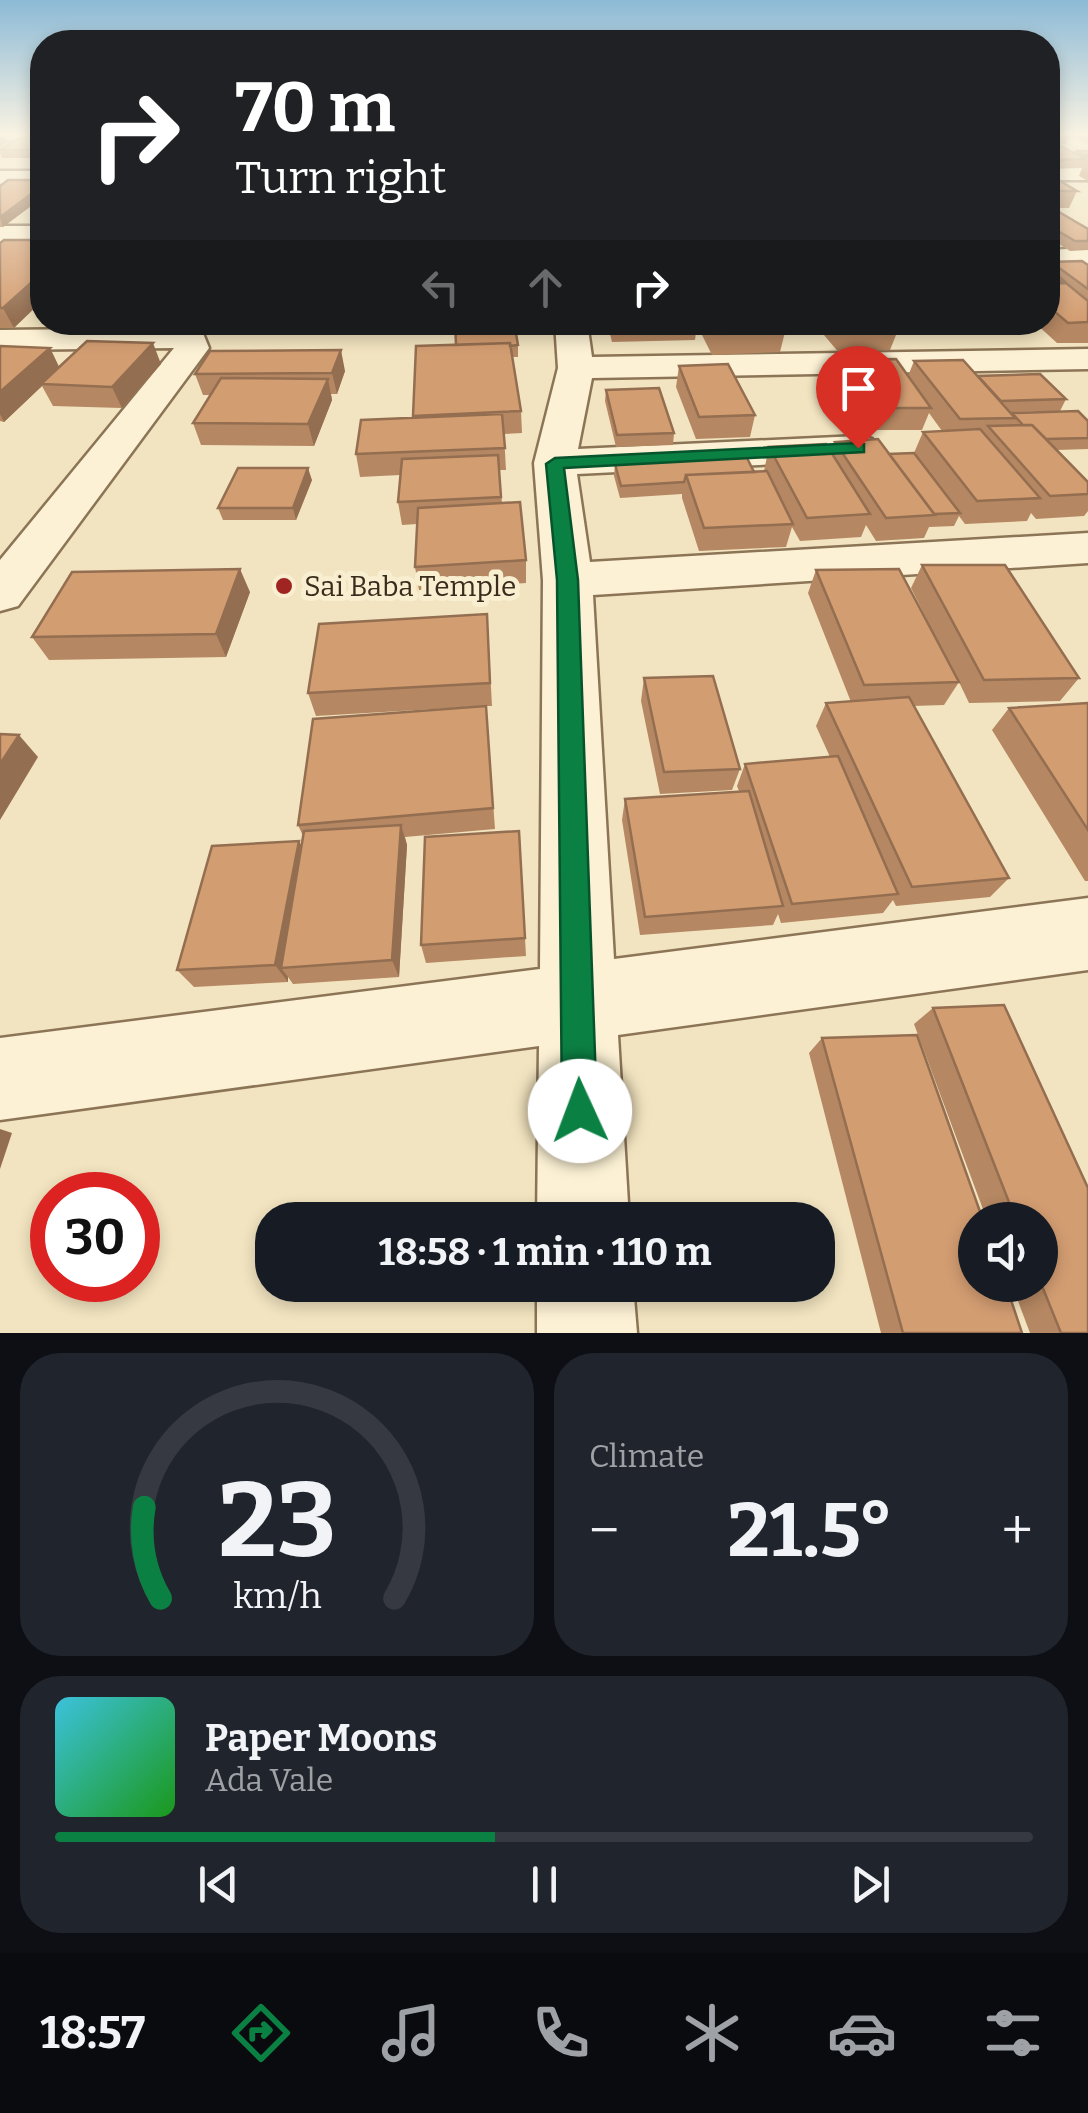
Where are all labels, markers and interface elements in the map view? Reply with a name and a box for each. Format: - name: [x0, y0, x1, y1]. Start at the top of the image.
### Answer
- text: 70 m: [235, 66, 395, 150]
- icon: right: [70, 70, 200, 200]
- text: Turn right: [235, 151, 447, 205]
- icon: left: [413, 260, 468, 315]
- icon: ahead: [518, 260, 573, 315]
- icon: right: [623, 260, 678, 315]
- pin: [816, 346, 901, 449]
- icon: arrive: [831, 361, 886, 416]
- place label: Sai Baba Temple: [304, 570, 516, 603]
- marker: Sai Baba Temple: [273, 575, 295, 597]
- position arrow: [528, 1059, 632, 1163]
- speed limit sign: 30: [30, 1172, 160, 1302]
- map controls: [958, 1202, 1058, 1302]
- button: sound: [958, 1202, 1058, 1302]
- text: 18:58 · 1 min · 110 m: [379, 1229, 712, 1275]
- text: Climate: [589, 1437, 704, 1475]
- text: 23: [218, 1459, 336, 1584]
- text: 21.5°: [727, 1486, 893, 1576]
- text: −: [589, 1498, 619, 1564]
- text: +: [1002, 1498, 1033, 1564]
- text: km/h: [233, 1575, 321, 1617]
- text: Paper Moons: [205, 1715, 437, 1761]
- text: Ada Vale: [205, 1761, 333, 1799]
- icon: previous: [191, 1857, 246, 1912]
- icon: pause: [517, 1857, 572, 1912]
- icon: next: [843, 1857, 898, 1912]
- icon: directions: [226, 1998, 296, 2068]
- icon: music: [376, 1998, 446, 2068]
- icon: phone: [526, 1998, 596, 2068]
- icon: climate: [677, 1998, 747, 2068]
- icon: car: [827, 1998, 897, 2068]
- icon: filters: [978, 1998, 1048, 2068]
- text: 18:57: [40, 2006, 145, 2060]

